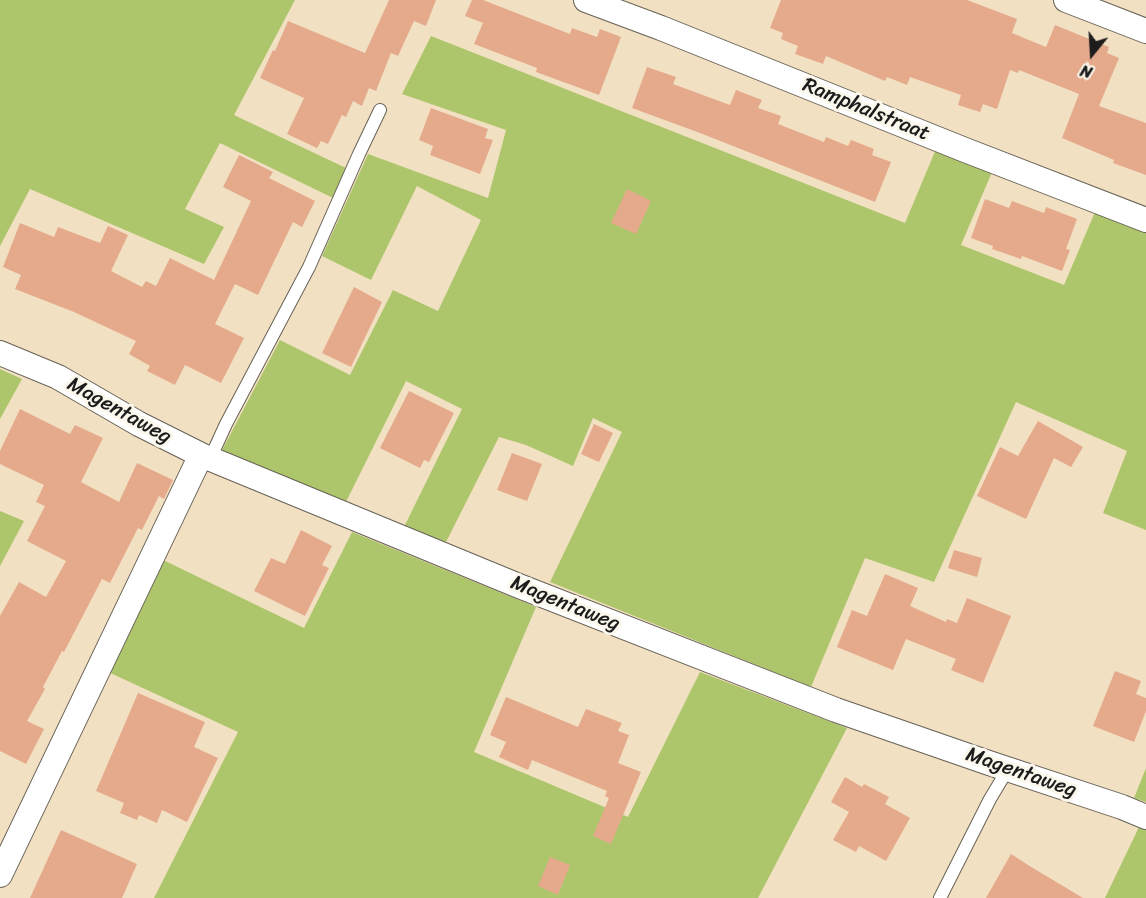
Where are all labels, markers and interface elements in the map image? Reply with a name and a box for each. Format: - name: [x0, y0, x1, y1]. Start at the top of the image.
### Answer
- north arrow: [1062, 24, 1122, 84]
- text: N: [1077, 56, 1096, 87]
- street label: Ramphalstraat: [799, 73, 933, 147]
- street label: Magentaweg: [62, 372, 176, 450]
- street label: Magentaweg: [507, 571, 623, 637]
- street label: Magentaweg: [962, 742, 1080, 804]

